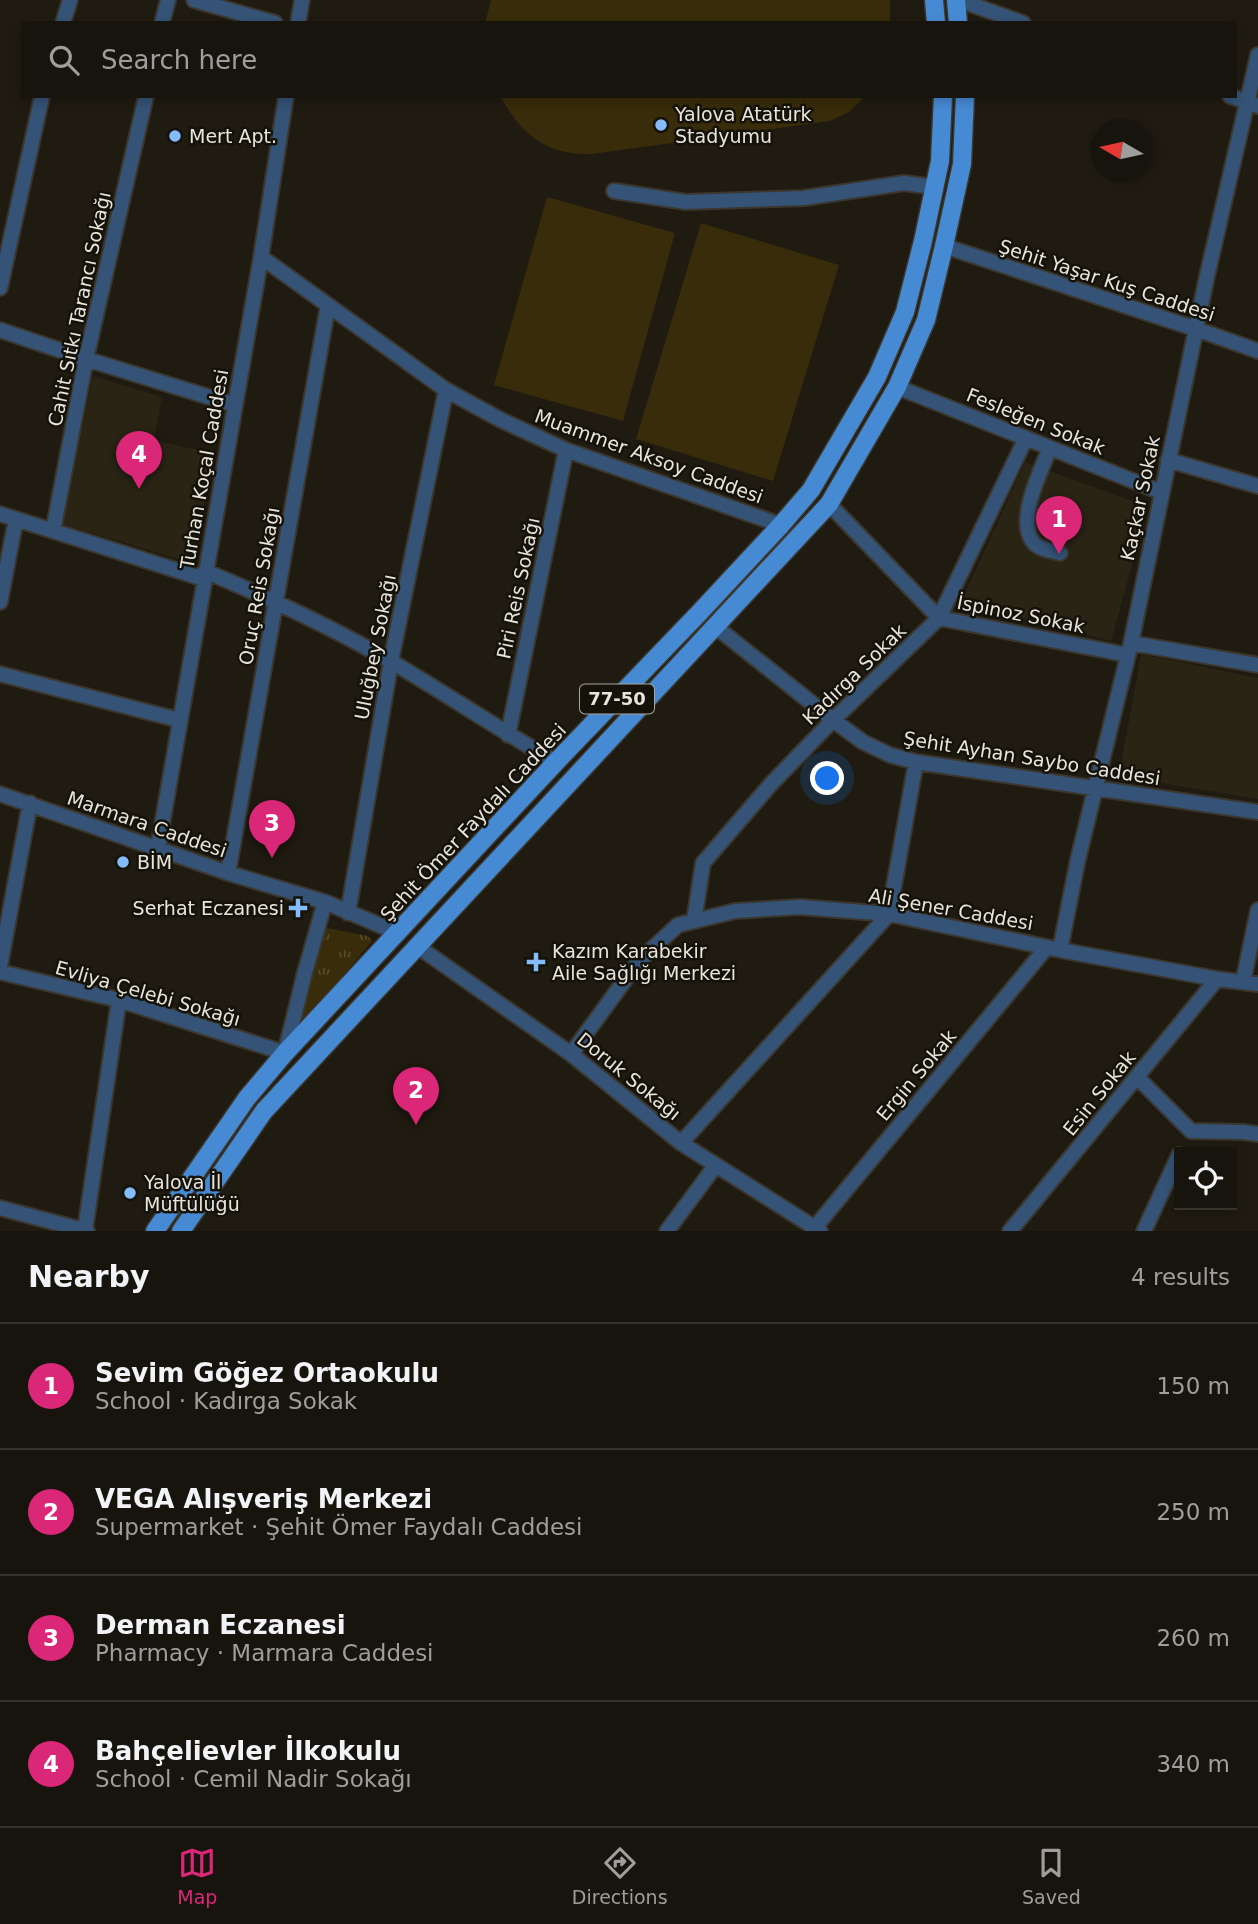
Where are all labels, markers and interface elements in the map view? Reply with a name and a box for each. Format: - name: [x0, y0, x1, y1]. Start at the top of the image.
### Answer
- search box: [21, 21, 1237, 98]
- icon: search: [45, 41, 83, 79]
- text: Search here: [101, 45, 257, 75]
- place label: Yalova Atatürk Stadyumu: [674, 103, 812, 147]
- marker: Yalova Atatürk Stadyumu: [653, 117, 669, 133]
- north arrow: [1090, 119, 1153, 182]
- place label: Mert Apt.: [189, 125, 277, 147]
- marker: Mert Apt.: [167, 128, 183, 144]
- street label: Cahit Sıtkı Tarancı Sokağı: [43, 190, 115, 428]
- street label: Şehit Yaşar Kuş Caddesi: [996, 235, 1218, 325]
- street label: Turhan Koçal Caddesi: [175, 367, 232, 572]
- street label: Fesleğen Sokak: [964, 383, 1108, 459]
- street label: Muammer Aksoy Caddesi: [532, 404, 766, 508]
- pin: 4: [116, 431, 162, 489]
- street label: Kaçkar Sokak: [1116, 433, 1164, 563]
- pin: 1: [1036, 496, 1082, 554]
- street label: Oruç Reis Sokağı: [234, 505, 284, 667]
- street label: Piri Reis Sokağı: [492, 515, 544, 661]
- street label: Uluğbey Sokağı: [350, 572, 400, 722]
- street label: İspinoz Sokak: [955, 591, 1087, 637]
- street label: Kadırga Sokak: [798, 619, 910, 729]
- road number: 77-50: [580, 684, 654, 714]
- street label: Şehit Ömer Faydalı Caddesi: [376, 719, 570, 925]
- street label: Şehit Ayhan Saybo Caddesi: [902, 727, 1162, 789]
- your location: [810, 761, 844, 795]
- street label: Marmara Caddesi: [64, 786, 230, 862]
- pin: 3: [249, 800, 295, 858]
- place label: BİM: [137, 851, 172, 873]
- marker: BİM: [115, 854, 131, 870]
- street label: Ali Şener Caddesi: [867, 884, 1035, 934]
- place label: Serhat Eczanesi: [133, 897, 284, 919]
- marker: Serhat Eczanesi: [290, 900, 306, 916]
- place label: Kazım Karabekir Aile Sağlığı Merkezi: [552, 940, 736, 984]
- marker: Kazım Karabekir Aile Sağlığı Merkezi: [526, 952, 546, 972]
- street label: Evliya Çelebi Sokağı: [53, 956, 243, 1030]
- street label: Ergin Sokak: [872, 1025, 960, 1125]
- street label: Doruk Sokağı: [573, 1028, 685, 1124]
- street label: Esin Sokak: [1058, 1046, 1140, 1140]
- pin: 2: [393, 1067, 439, 1125]
- map controls: [1174, 1147, 1237, 1210]
- button: locate: [1174, 1147, 1237, 1210]
- place label: Yalova İl Müftülüğü: [143, 1171, 240, 1215]
- marker: Yalova İl Müftülüğü: [122, 1185, 138, 1201]
- text: Nearby: [28, 1259, 150, 1294]
- text: 4 results: [1131, 1264, 1230, 1290]
- text: Sevim Göğez Ortaokulu: [95, 1358, 439, 1388]
- text: 1: [43, 1373, 59, 1399]
- text: 150 m: [1156, 1373, 1230, 1399]
- text: School · Kadırga Sokak: [95, 1388, 357, 1414]
- text: VEGA Alışveriş Merkezi: [95, 1484, 432, 1514]
- text: 2: [43, 1499, 59, 1525]
- text: 250 m: [1156, 1499, 1230, 1525]
- text: Supermarket · Şehit Ömer Faydalı Caddesi: [95, 1514, 583, 1540]
- text: Derman Eczanesi: [95, 1610, 346, 1640]
- text: 3: [43, 1625, 59, 1651]
- text: 260 m: [1156, 1625, 1230, 1651]
- text: Pharmacy · Marmara Caddesi: [95, 1640, 434, 1666]
- text: Bahçelievler İlkokulu: [95, 1736, 401, 1766]
- text: 4: [43, 1751, 59, 1777]
- text: 340 m: [1156, 1751, 1230, 1777]
- text: School · Cemil Nadir Sokağı: [95, 1766, 412, 1792]
- tab: Map: [177, 1844, 217, 1908]
- tab: Directions: [572, 1844, 668, 1908]
- tab: Saved: [1022, 1844, 1081, 1908]

